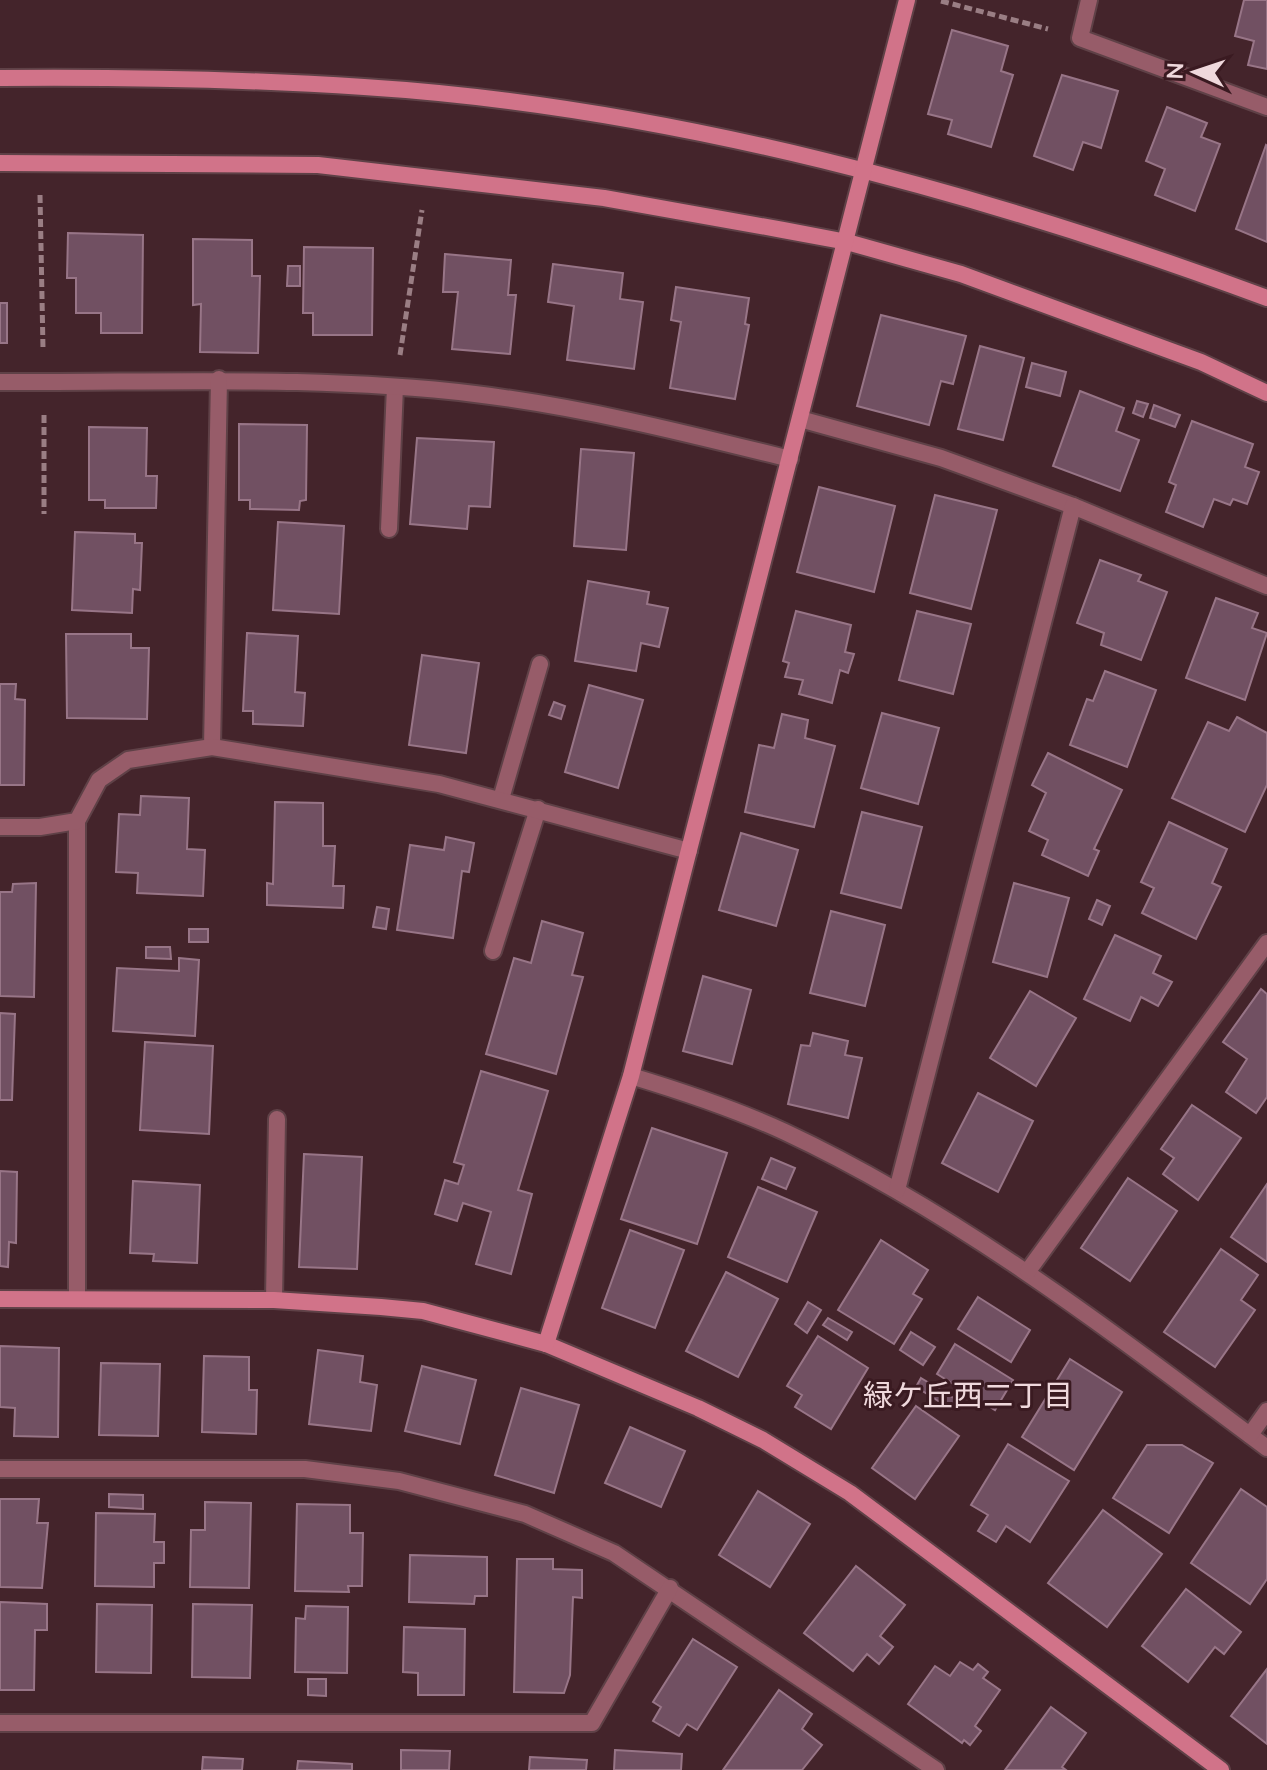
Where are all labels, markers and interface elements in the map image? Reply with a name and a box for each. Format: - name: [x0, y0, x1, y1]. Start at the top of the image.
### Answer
- north arrow: [1155, 32, 1235, 112]
- text: N: [1161, 62, 1188, 80]
- district label: 緑ケ丘西二丁目: [863, 1376, 1073, 1412]

